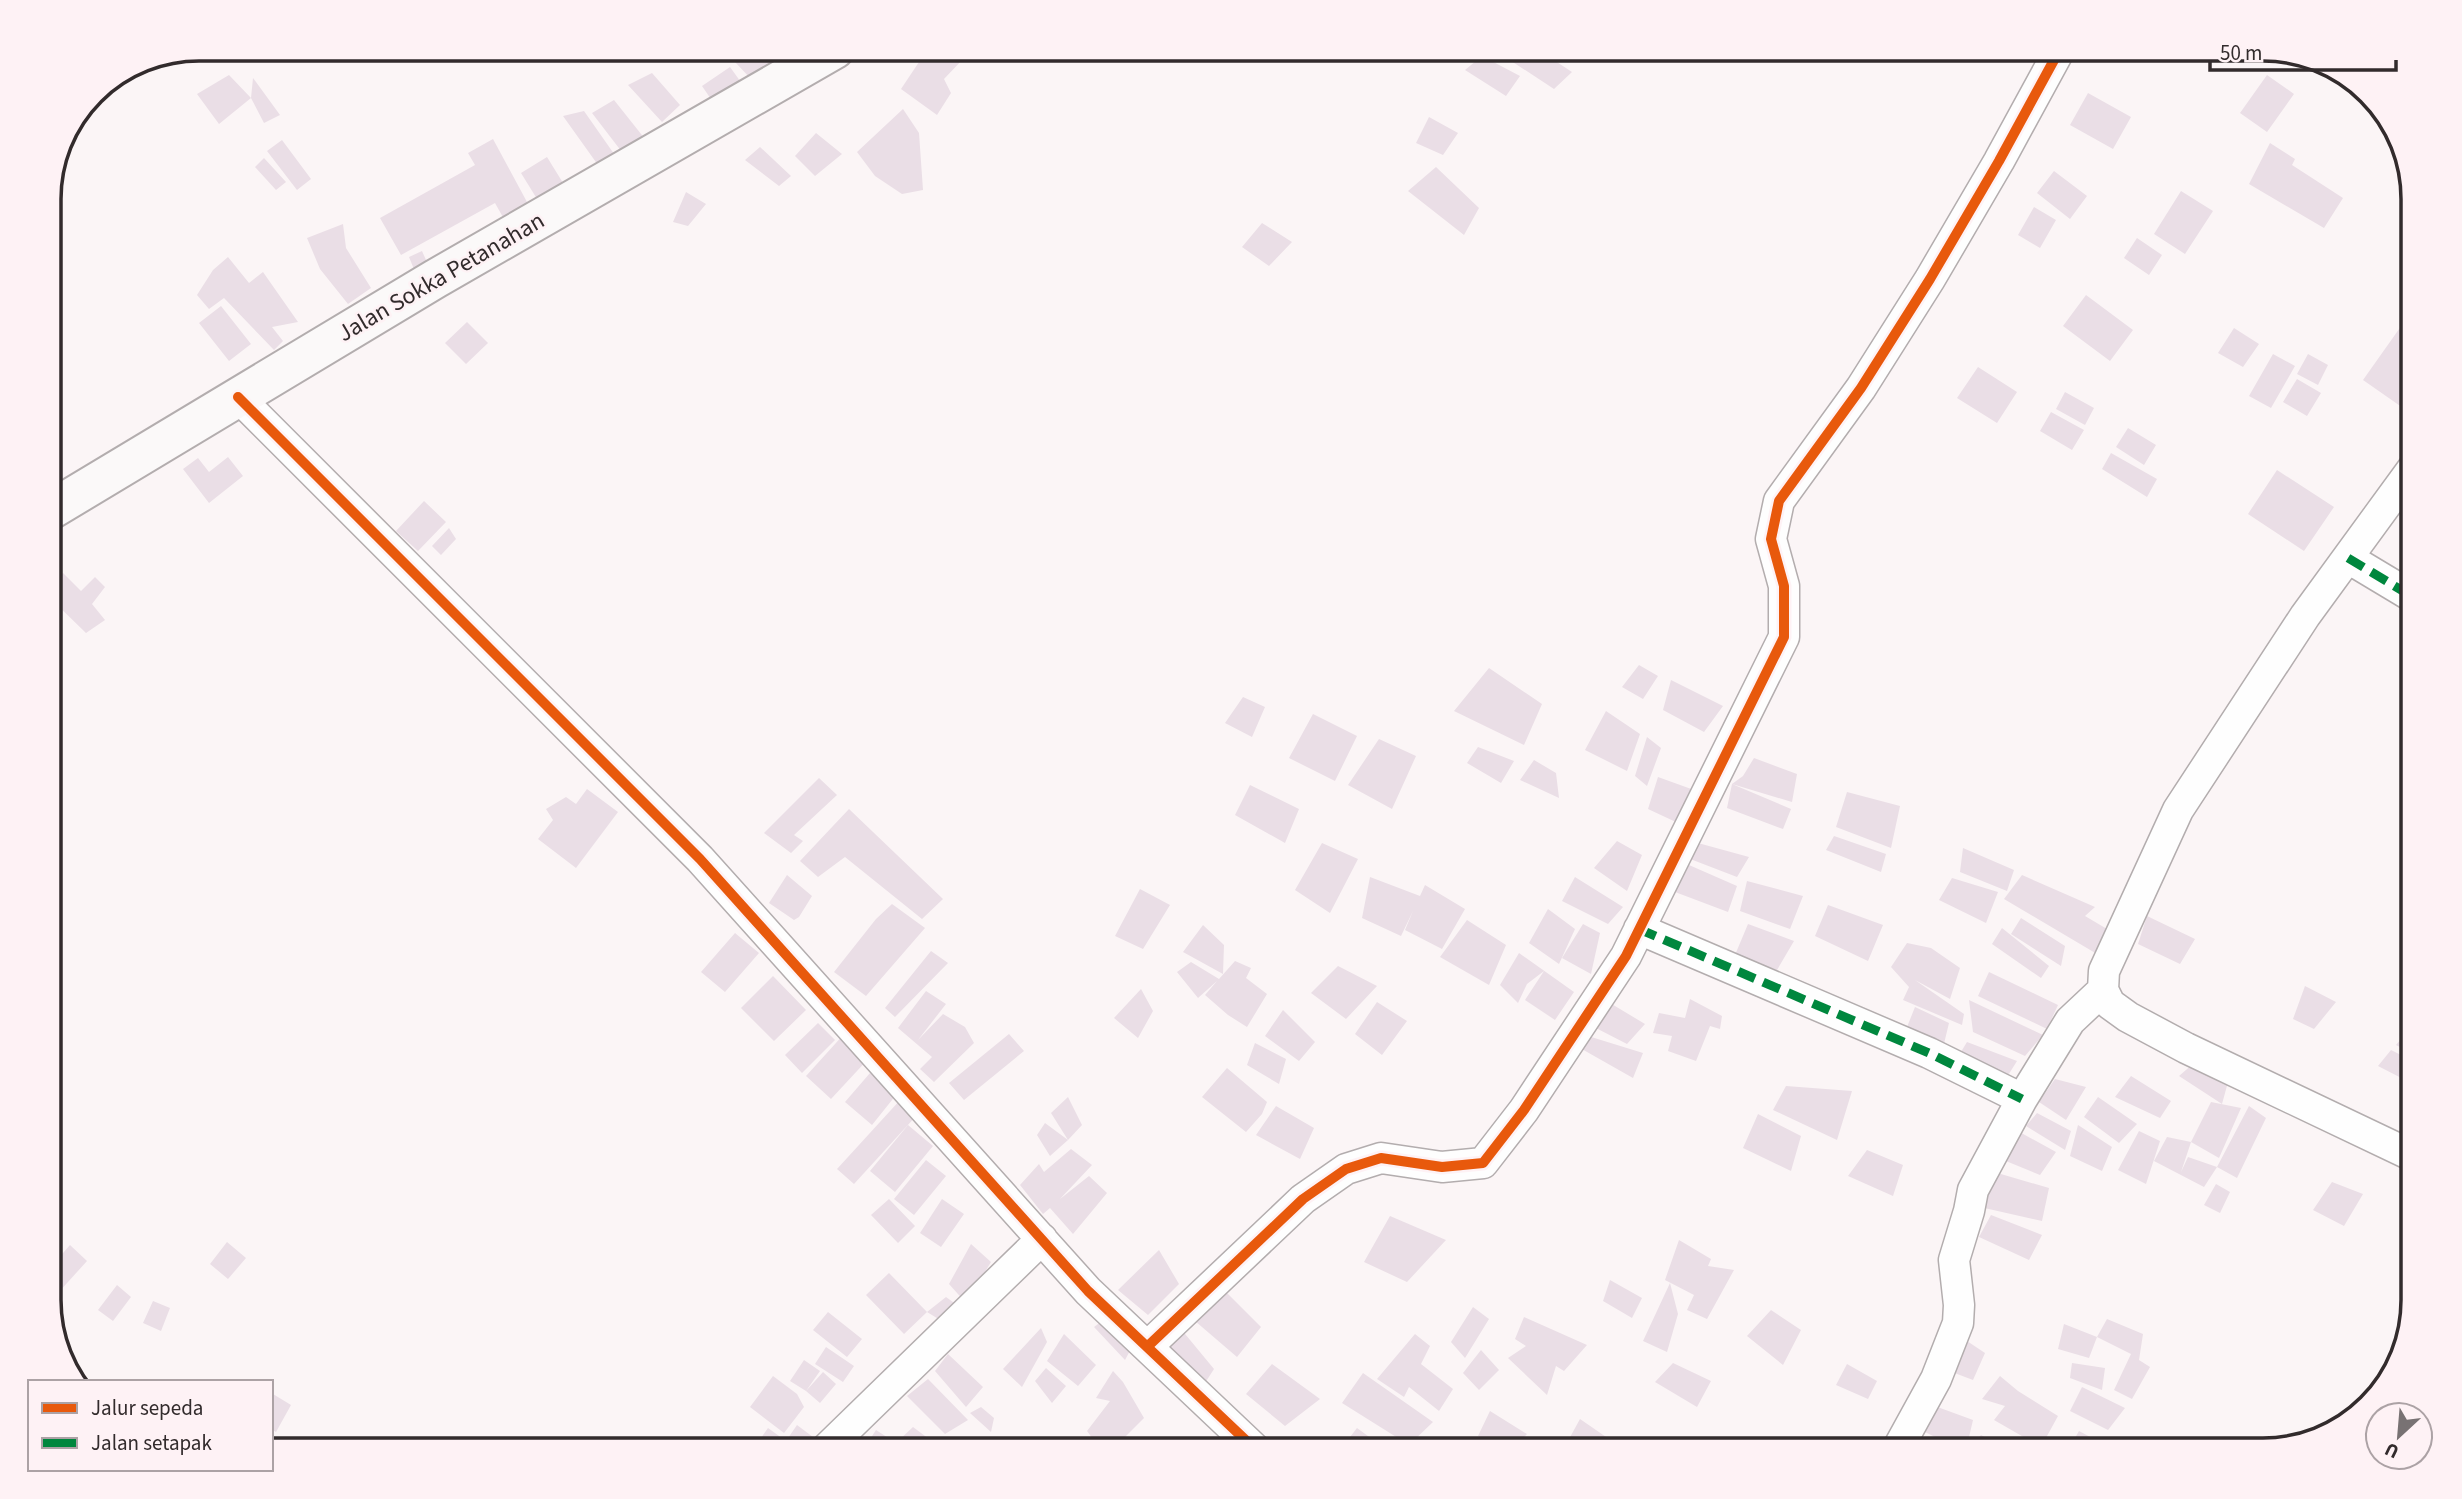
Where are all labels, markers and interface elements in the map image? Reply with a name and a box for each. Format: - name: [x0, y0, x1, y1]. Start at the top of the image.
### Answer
- scale bar: [2210, 28, 2396, 72]
- text: 50 m: [2220, 38, 2262, 68]
- street label: Jalan Sokka Petanahan: [331, 203, 551, 351]
- legend: [28, 1380, 273, 1471]
- text: Jalur sepeda: [91, 1393, 203, 1423]
- north arrow: [2364, 1401, 2434, 1471]
- text: Jalan setapak: [91, 1428, 212, 1458]
- text: U: [2381, 1435, 2404, 1465]

